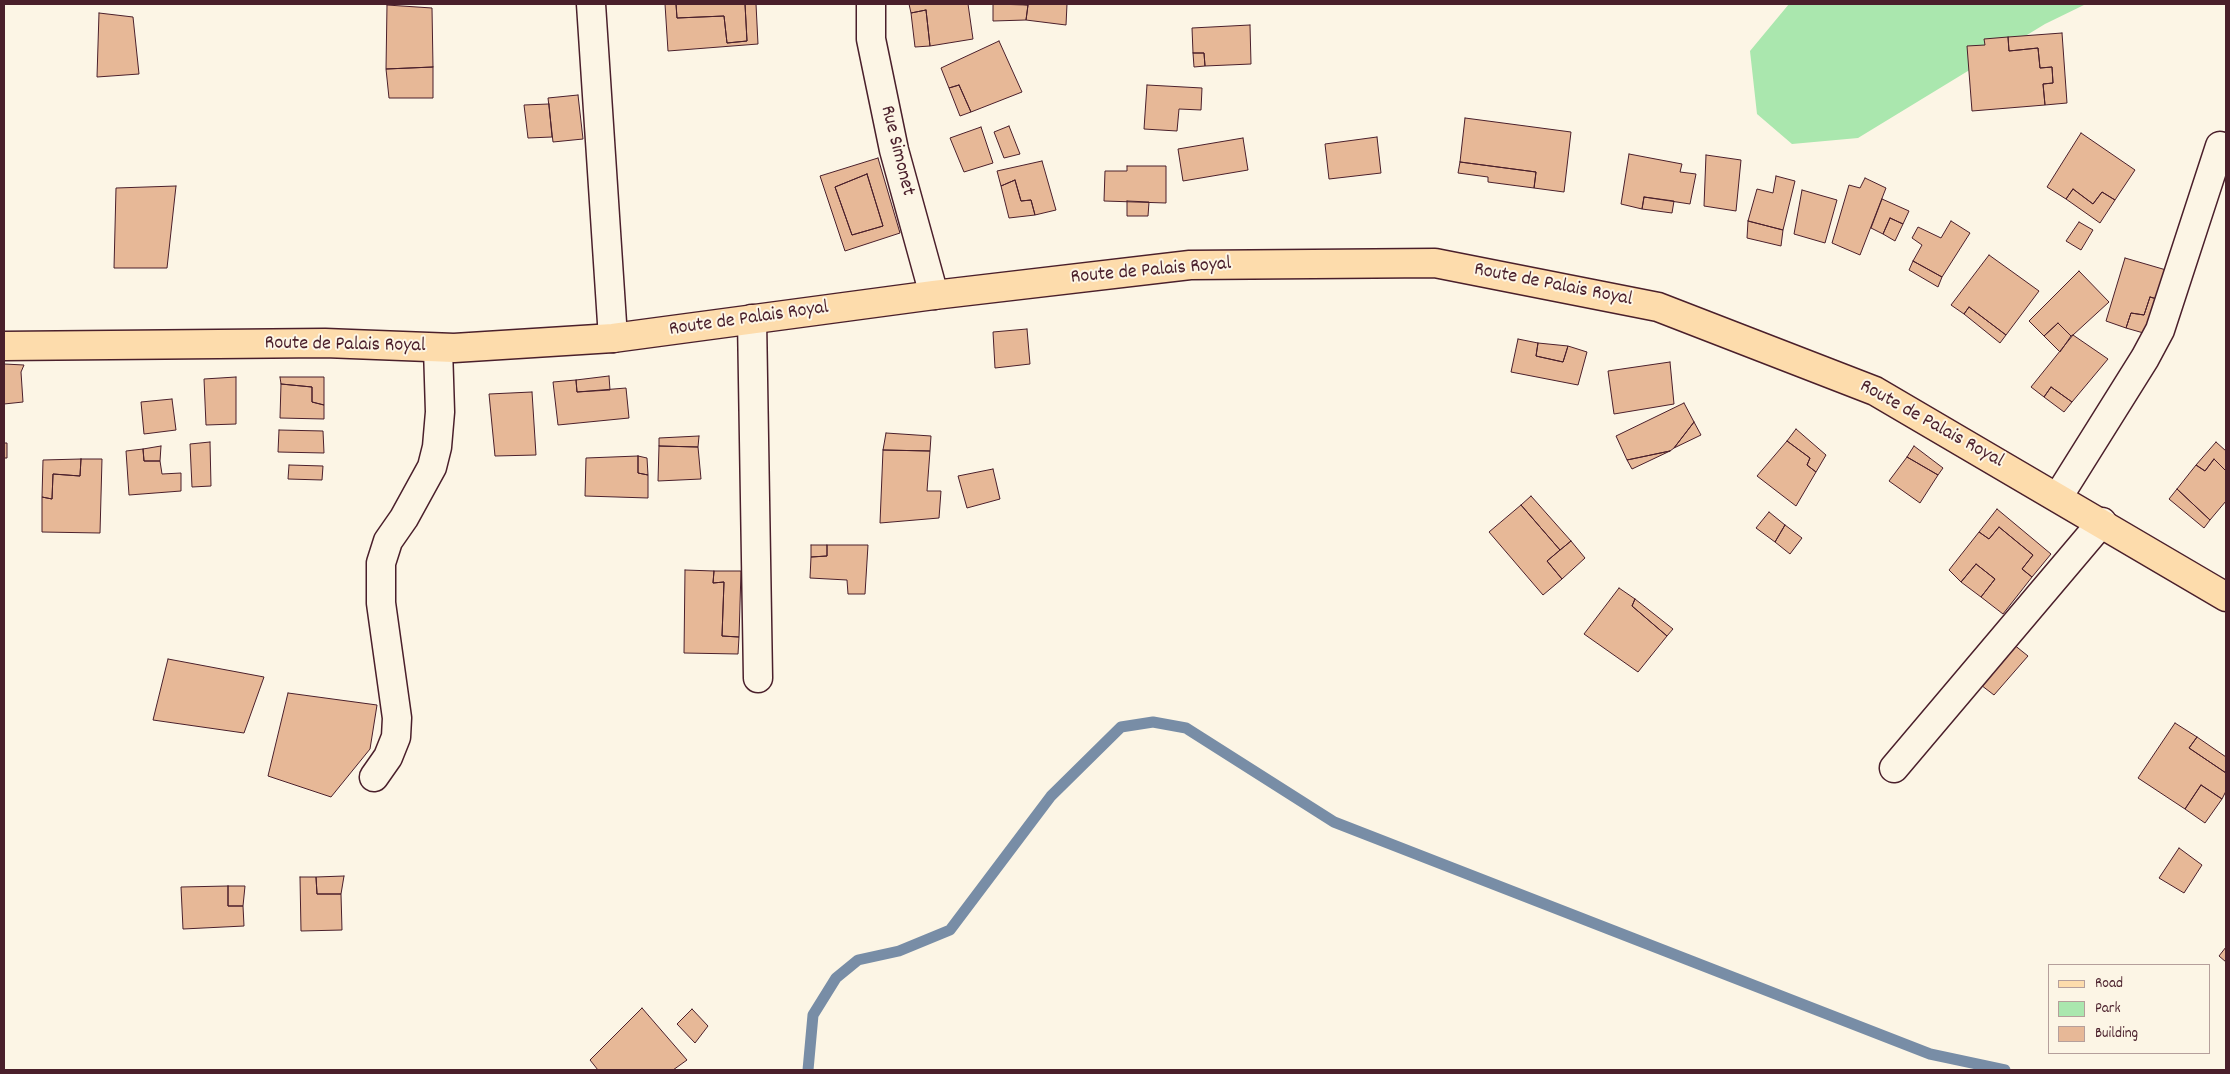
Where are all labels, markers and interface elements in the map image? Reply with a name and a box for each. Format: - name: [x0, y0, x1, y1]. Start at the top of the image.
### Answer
- street label: Rue Simonet: [873, 103, 919, 199]
- street label: Route de Palais Royal: [1070, 253, 1232, 291]
- street label: Route de Palais Royal: [1472, 259, 1634, 313]
- street label: Route de Palais Royal: [668, 297, 830, 343]
- street label: Route de Palais Royal: [264, 333, 426, 359]
- street label: Route de Palais Royal: [1855, 375, 2007, 475]
- legend: [2048, 964, 2210, 1054]
- text: Road: [2095, 973, 2123, 995]
- text: Park: [2095, 998, 2121, 1020]
- text: Building: [2095, 1023, 2138, 1045]

